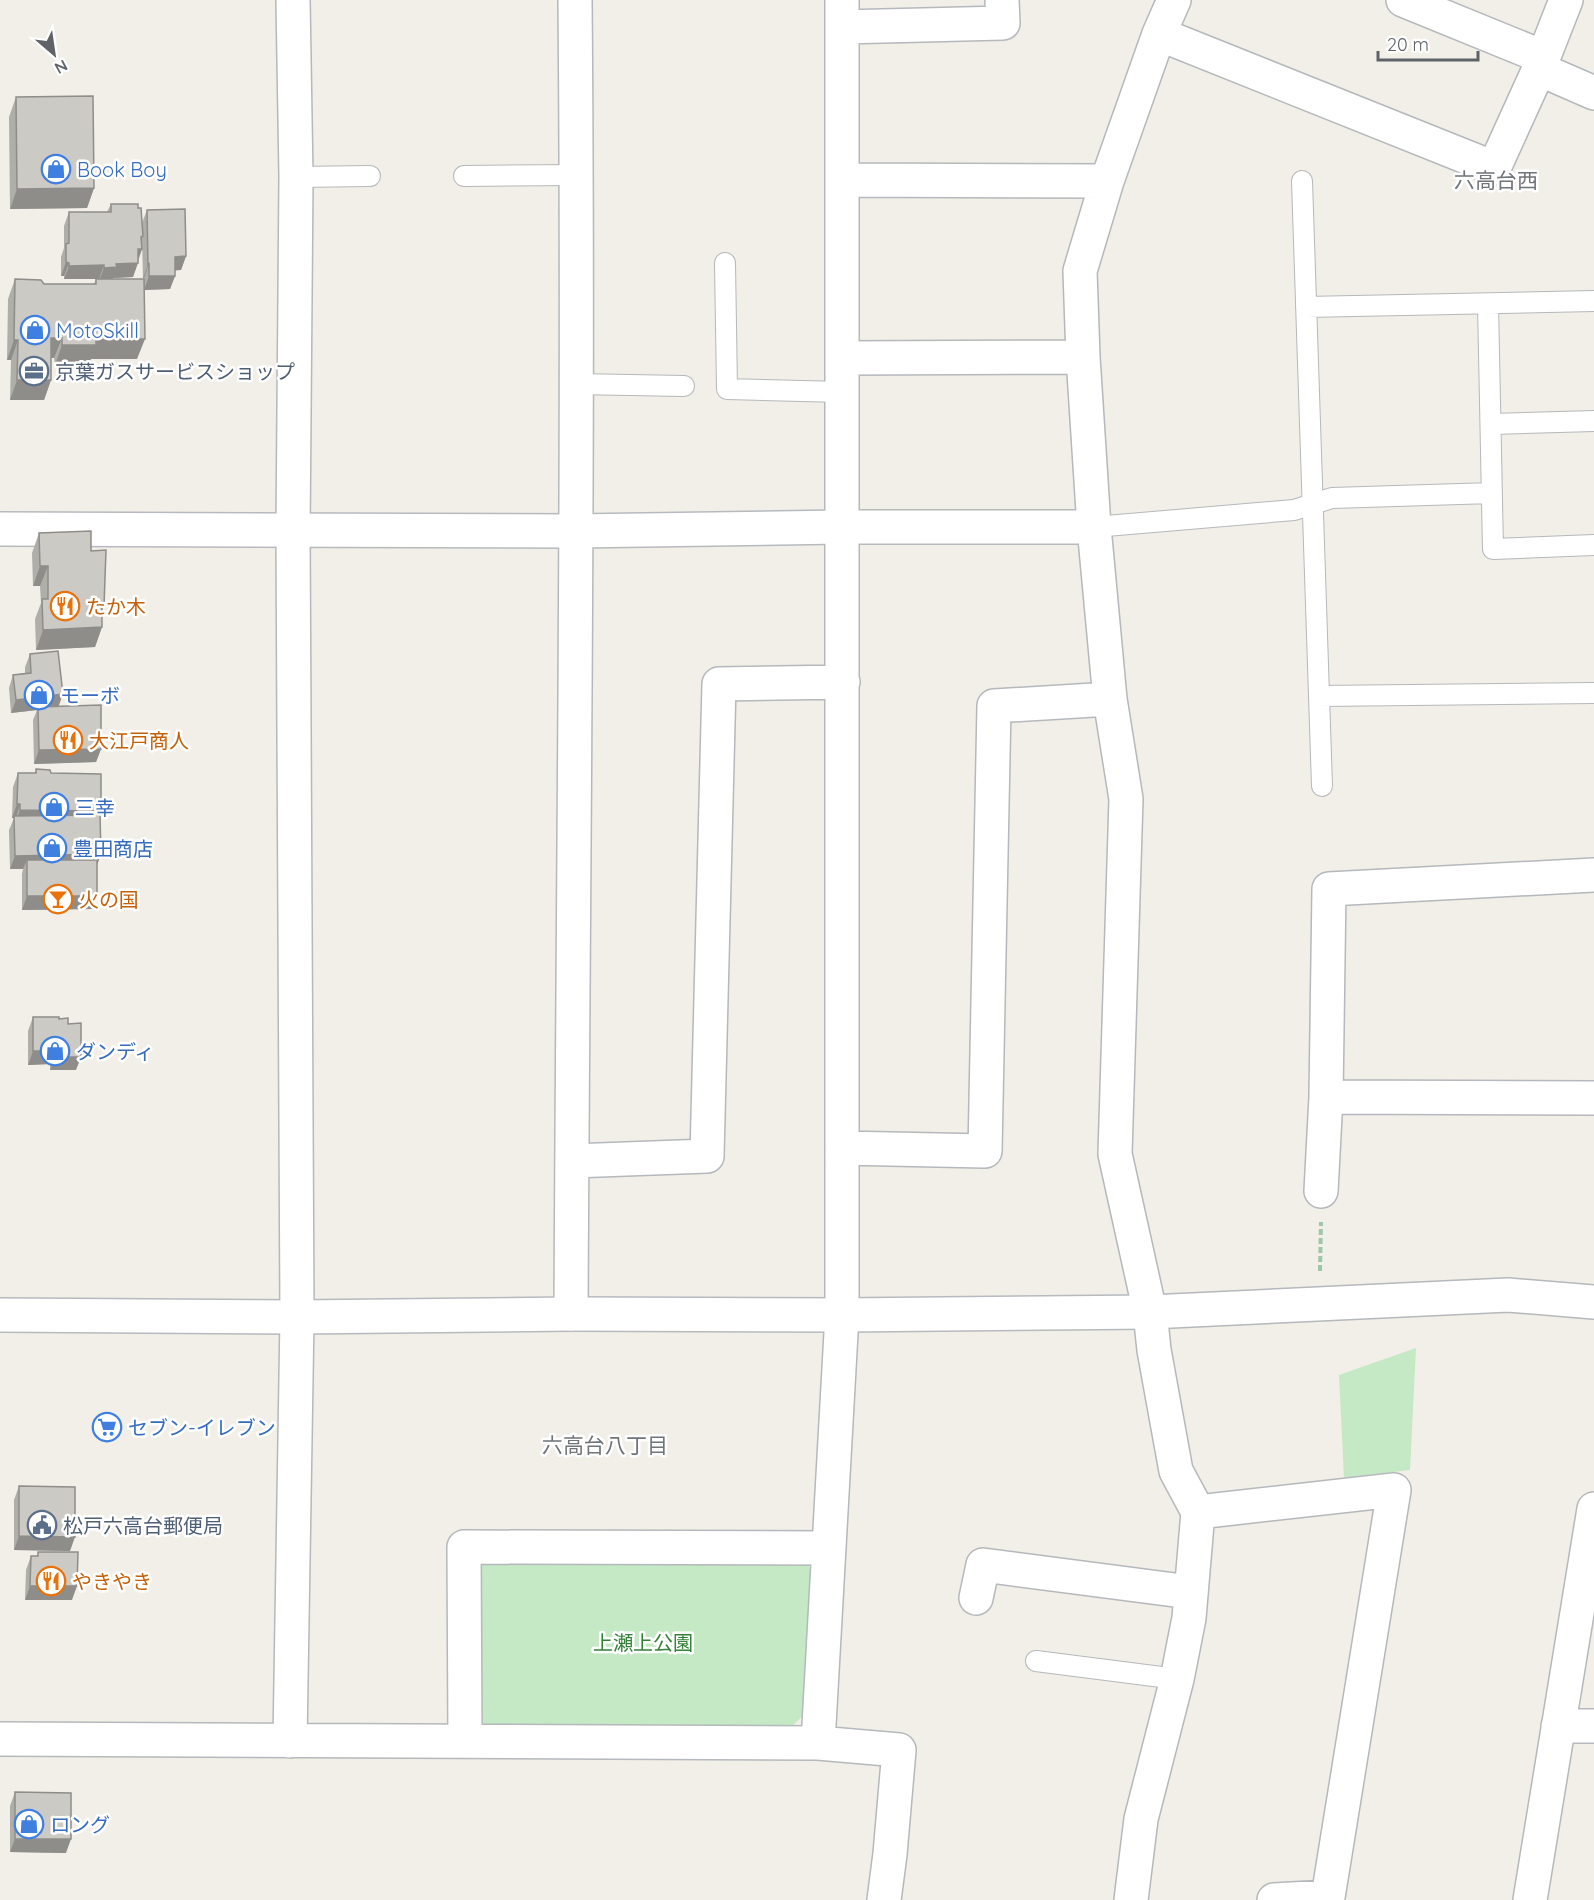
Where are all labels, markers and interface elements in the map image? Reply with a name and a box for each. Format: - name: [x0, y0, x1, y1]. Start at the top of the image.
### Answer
- north arrow: [24, 24, 84, 84]
- scale bar: [1378, 24, 1478, 62]
- text: 20 m: [1387, 33, 1429, 56]
- text: N: [51, 56, 71, 79]
- shop icon: Book Boy: [40, 153, 72, 185]
- place label: Book Boy: [77, 157, 167, 182]
- district label: 六高台西: [1454, 167, 1538, 193]
- shop icon: MotoSkill: [19, 314, 51, 346]
- place label: MotoSkill: [56, 318, 139, 343]
- office icon: 京葉ガスサービスショップ: [18, 355, 50, 387]
- place label: 京葉ガスサービスショップ: [55, 359, 295, 384]
- restaurant icon: たか木: [49, 590, 81, 622]
- place label: たか木: [86, 594, 146, 619]
- shop icon: モーボ: [23, 679, 55, 711]
- place label: モーボ: [60, 683, 120, 708]
- restaurant icon: 大江戸商人: [52, 724, 84, 756]
- place label: 大江戸商人: [89, 728, 189, 753]
- shop icon: 三幸: [38, 791, 70, 823]
- place label: 三幸: [75, 795, 115, 820]
- shop icon: 豊田商店: [36, 832, 68, 864]
- place label: 豊田商店: [73, 836, 153, 861]
- bar icon: 火の国: [42, 883, 74, 915]
- place label: 火の国: [79, 887, 139, 912]
- shop icon: ダンディ: [39, 1035, 71, 1067]
- place label: ダンディ: [76, 1039, 155, 1064]
- supermarket icon: セブン-イレブン: [91, 1411, 123, 1443]
- place label: セブン-イレブン: [128, 1415, 276, 1440]
- district label: 六高台八丁目: [542, 1432, 668, 1458]
- public building icon: 松戸六高台郵便局: [26, 1509, 58, 1541]
- place label: 松戸六高台郵便局: [63, 1513, 223, 1538]
- restaurant icon: やきやき: [35, 1565, 67, 1597]
- place label: やきやき: [72, 1569, 152, 1594]
- park label: 上瀬上公園: [593, 1630, 693, 1655]
- shop icon: ロング: [13, 1808, 45, 1840]
- place label: ロング: [50, 1812, 110, 1837]

